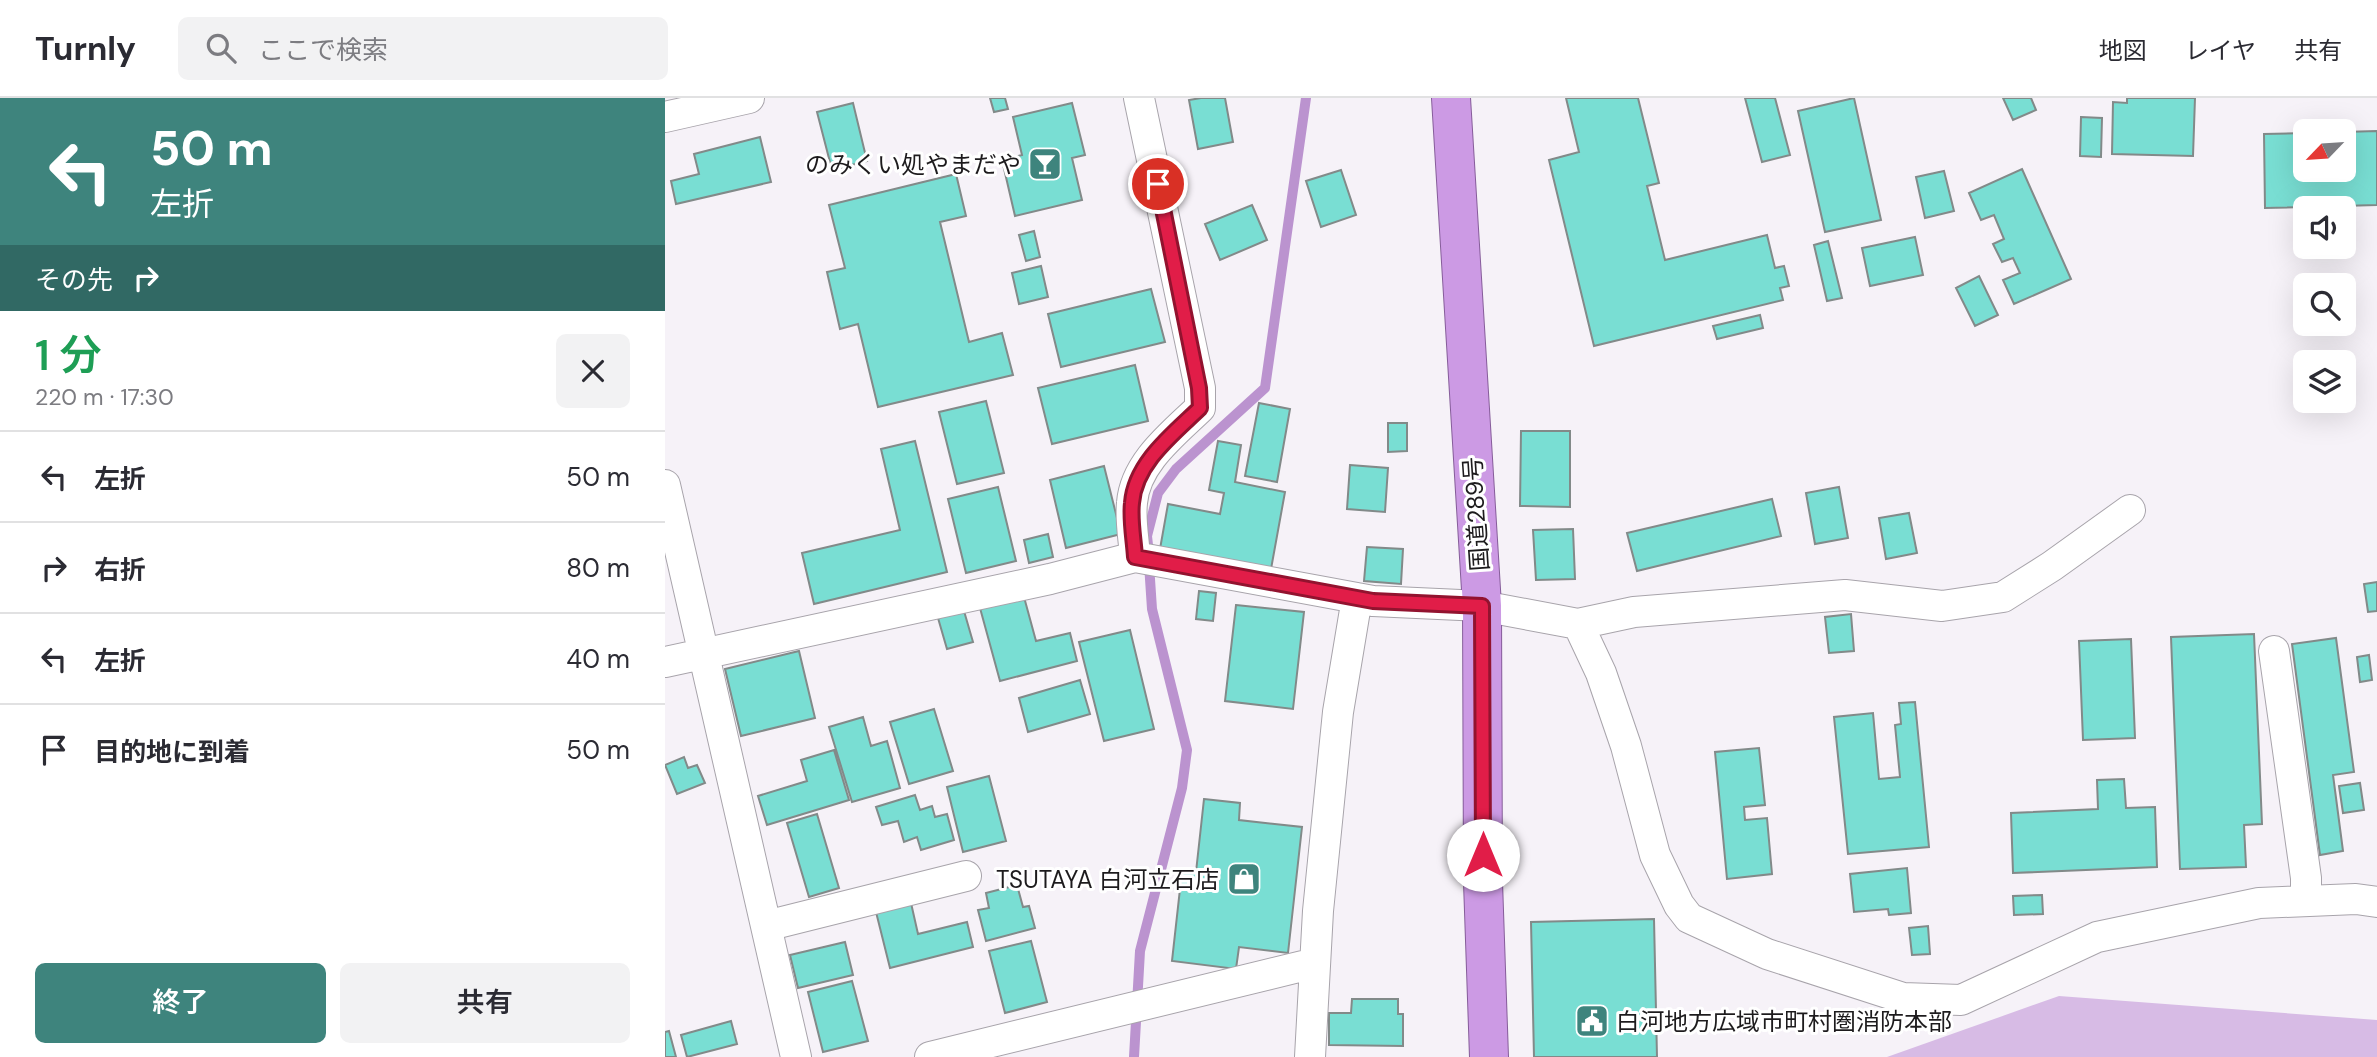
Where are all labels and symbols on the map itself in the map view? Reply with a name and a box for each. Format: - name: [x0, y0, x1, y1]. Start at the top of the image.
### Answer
- north arrow: [2293, 119, 2355, 182]
- bar icon: のみくい処やまだや: [1026, 145, 1064, 183]
- place label: のみくい処やまだや: [805, 149, 1021, 180]
- pin: [1128, 154, 1188, 214]
- street label: 国道289号: [1457, 456, 1495, 572]
- position arrow: [1446, 818, 1520, 892]
- shop icon: TSUTAYA 白河立石店: [1225, 860, 1263, 898]
- place label: TSUTAYA 白河立石店: [996, 864, 1219, 895]
- public building icon: 白河地方広域市町村圏消防本部: [1573, 1002, 1611, 1040]
- place label: 白河地方広域市町村圏消防本部: [1616, 1006, 1952, 1037]

